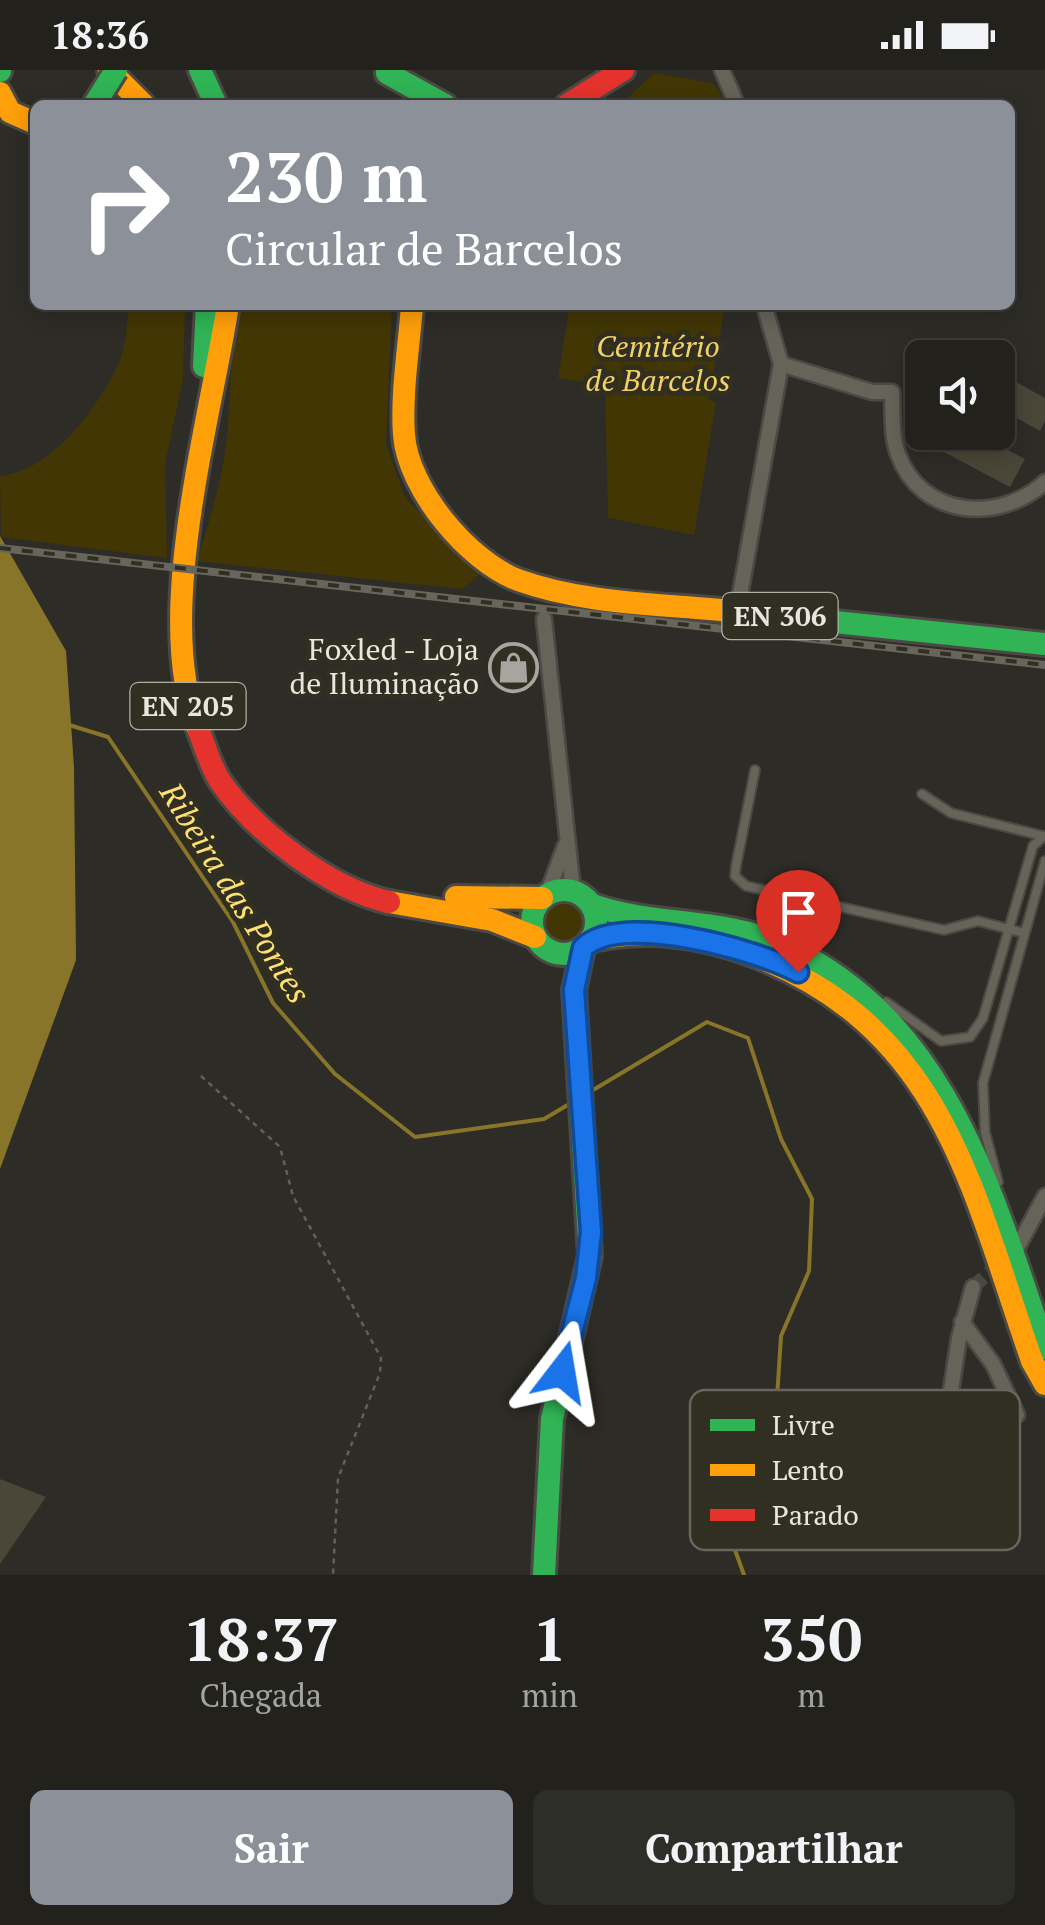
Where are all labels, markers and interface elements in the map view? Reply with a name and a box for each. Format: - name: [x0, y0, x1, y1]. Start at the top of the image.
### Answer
- text: 18:36: [50, 10, 149, 60]
- text: 230 m: [225, 129, 427, 222]
- icon: right: [60, 140, 190, 270]
- text: Circular de Barcelos: [225, 218, 623, 278]
- park label: Cemitério de Barcelos: [585, 326, 731, 400]
- map controls: [905, 340, 1015, 450]
- button: sound: [905, 340, 1015, 450]
- road number: EN 306: [722, 593, 838, 639]
- place label: Foxled - Loja de Iluminação: [290, 629, 479, 703]
- shop icon: Foxled - Loja de Iluminação: [488, 641, 540, 693]
- road number: EN 205: [130, 683, 246, 729]
- water label: Ribeira das Pontes: [151, 773, 321, 1011]
- pin: [756, 870, 841, 973]
- icon: arrive: [771, 885, 826, 940]
- position arrow: [510, 1320, 614, 1424]
- legend: [690, 1390, 1020, 1550]
- text: Livre: [772, 1406, 835, 1443]
- text: Lento: [772, 1451, 844, 1488]
- text: Parado: [772, 1496, 859, 1533]
- text: 18:37: [183, 1599, 339, 1678]
- text: 1: [533, 1599, 567, 1678]
- text: 350: [761, 1599, 862, 1678]
- text: Chegada: [200, 1674, 322, 1716]
- text: min: [522, 1674, 578, 1716]
- text: m: [798, 1674, 825, 1716]
- button: Sair: [30, 1790, 513, 1905]
- button: Compartilhar: [533, 1790, 1015, 1905]

